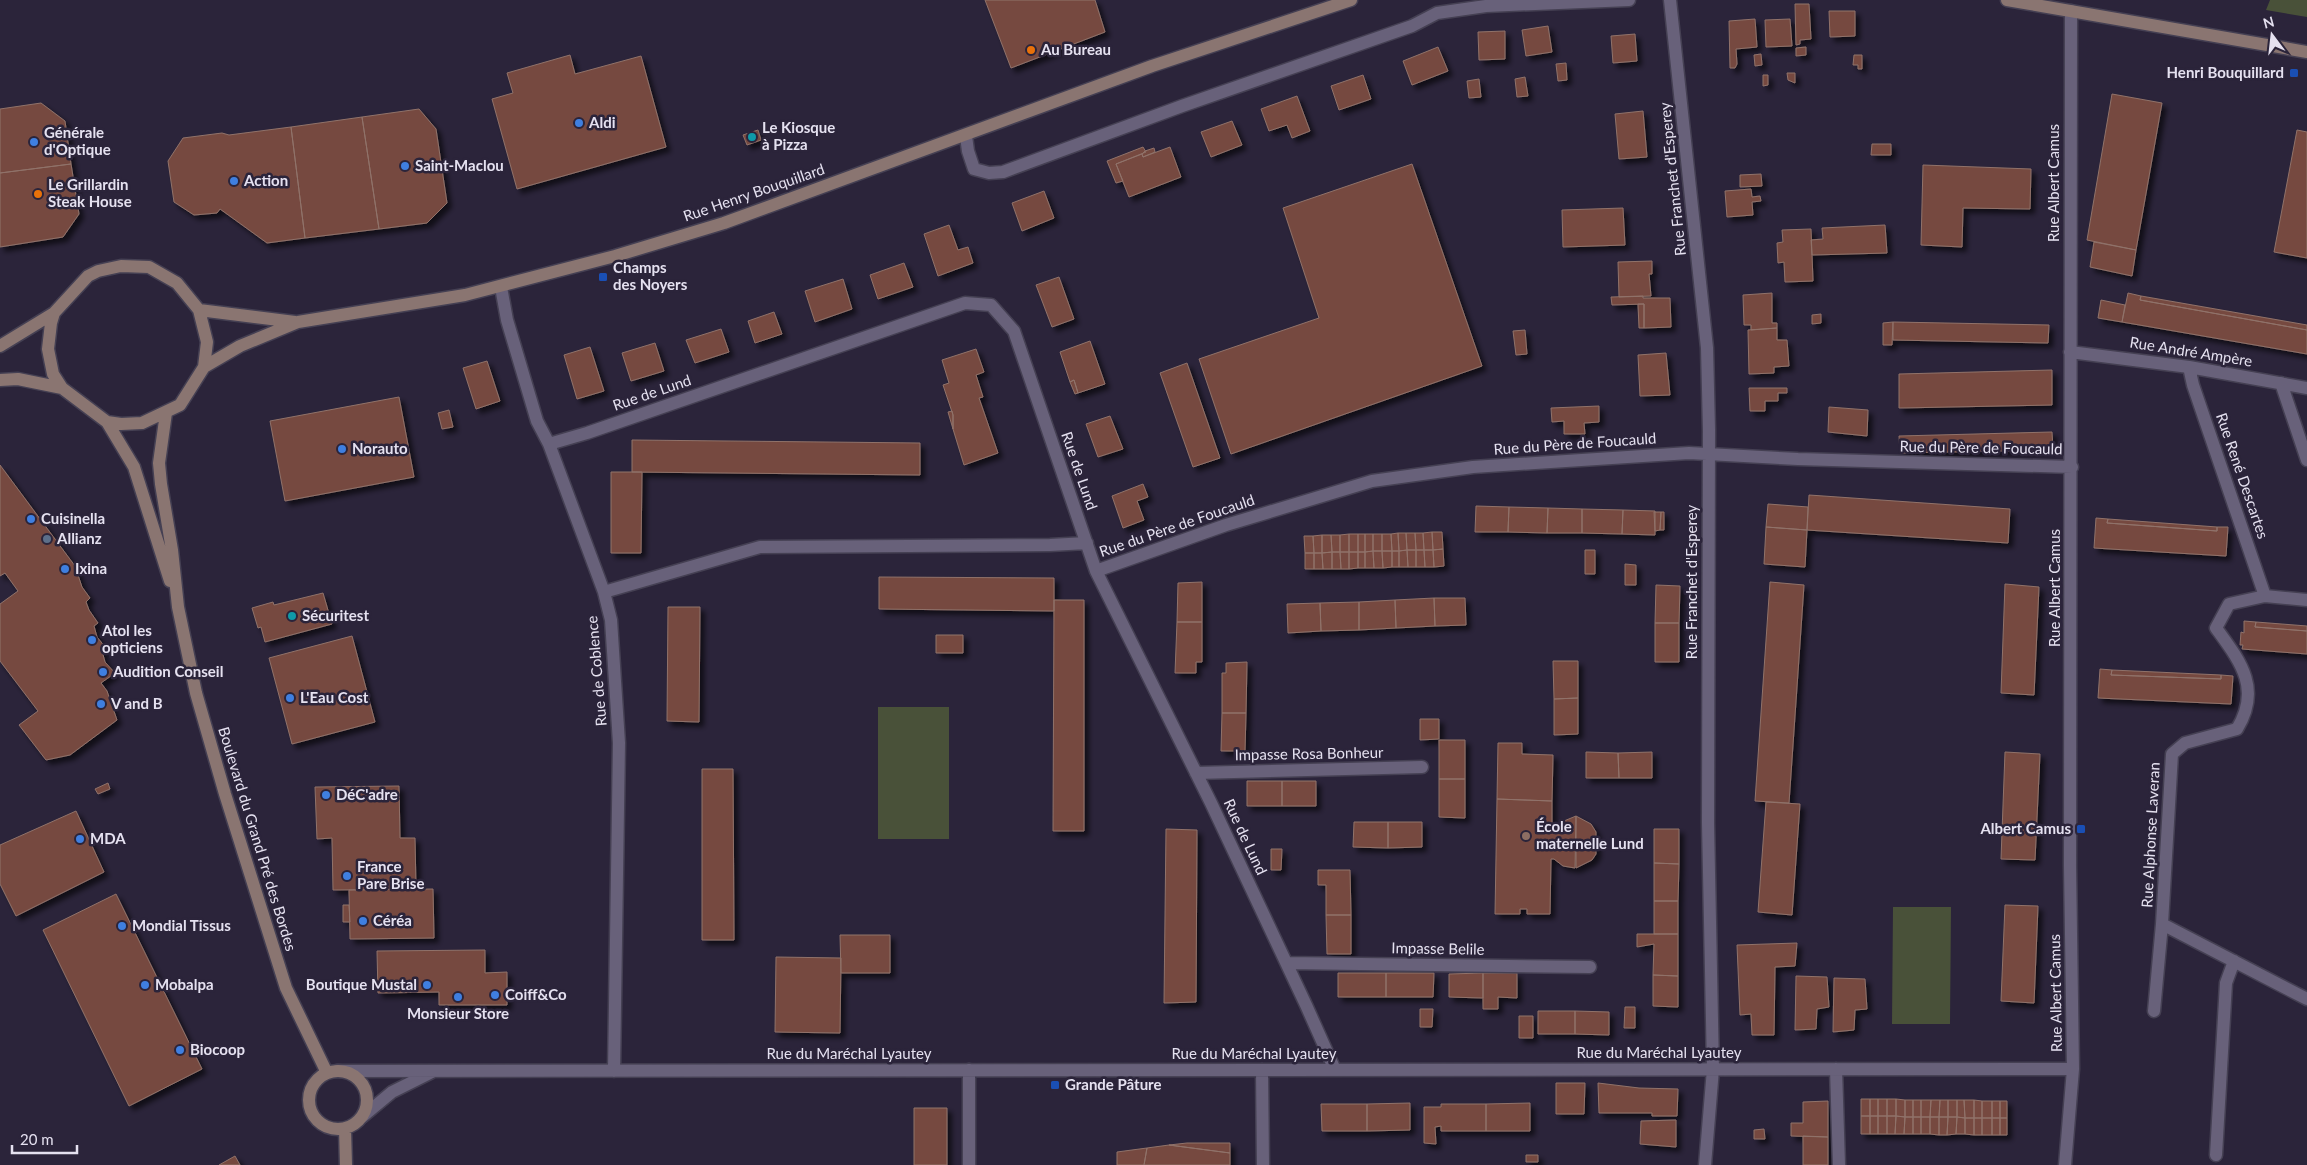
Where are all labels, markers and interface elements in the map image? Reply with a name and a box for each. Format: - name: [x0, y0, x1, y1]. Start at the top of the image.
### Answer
- north arrow: [2247, 10, 2297, 60]
- text: N: [2261, 12, 2276, 32]
- place label: Au Bureau: [1040, 40, 1111, 58]
- marker: Au Bureau: [1025, 44, 1037, 56]
- place label: Henri Bouquillard: [2167, 63, 2284, 81]
- marker: Henri Bouquillard: [2288, 67, 2300, 79]
- street label: Rue Franchet d'Esperey: [1655, 101, 1689, 257]
- place label: Aldi: [588, 113, 616, 131]
- marker: Aldi: [573, 117, 585, 129]
- place label: Le Kiosque à Pizza: [762, 118, 835, 153]
- place label: Générale d'Optique: [44, 123, 111, 158]
- street label: Rue Albert Camus: [2044, 124, 2062, 242]
- marker: Le Kiosque à Pizza: [746, 131, 758, 143]
- marker: Générale d'Optique: [28, 136, 40, 148]
- place label: Saint-Maclou: [415, 156, 504, 174]
- street label: Rue Henry Bouquillard: [681, 159, 827, 225]
- marker: Saint-Maclou: [399, 160, 411, 172]
- place label: Action: [243, 171, 288, 189]
- place label: Le Grillardin Steak House: [48, 175, 132, 210]
- marker: Action: [228, 175, 240, 187]
- marker: Le Grillardin Steak House: [32, 188, 44, 200]
- place label: Champs des Noyers: [613, 258, 688, 293]
- marker: Champs des Noyers: [597, 271, 609, 283]
- street label: Rue André Ampère: [2129, 332, 2254, 370]
- street label: Rue de Lund: [610, 370, 693, 414]
- street label: Rue René Descartes: [2213, 410, 2273, 541]
- street label: Rue du Père de Foucauld: [1493, 428, 1657, 458]
- street label: Rue de Lund: [1058, 429, 1102, 512]
- street label: Rue du Père de Foucauld: [1899, 437, 2063, 457]
- place label: Norauto: [352, 439, 408, 457]
- marker: Norauto: [336, 443, 348, 455]
- street label: Rue du Père de Foucauld: [1097, 490, 1257, 560]
- street label: Rue Franchet d'Esperey: [1682, 505, 1700, 659]
- place label: Cuisinella: [41, 509, 105, 527]
- marker: Cuisinella: [25, 513, 37, 525]
- place label: Allianz: [56, 529, 102, 547]
- street label: Rue Albert Camus: [2045, 529, 2063, 647]
- marker: Allianz: [41, 533, 53, 545]
- place label: Ixina: [75, 559, 107, 577]
- marker: Ixina: [59, 563, 71, 575]
- place label: Sécuritest: [302, 606, 369, 624]
- marker: Sécuritest: [286, 610, 298, 622]
- street label: Rue de Coblence: [582, 615, 610, 727]
- place label: Atol les opticiens: [101, 621, 163, 656]
- marker: Atol les opticiens: [86, 634, 98, 646]
- place label: Audition Conseil: [112, 662, 223, 680]
- marker: Audition Conseil: [97, 666, 109, 678]
- place label: L'Eau Cost: [300, 688, 369, 706]
- marker: L'Eau Cost: [284, 692, 296, 704]
- place label: V and B: [110, 694, 163, 712]
- marker: V and B: [95, 698, 107, 710]
- street label: Boulevard du Grand Pré des Bordes: [215, 724, 301, 953]
- street label: Impasse Rosa Bonheur: [1234, 743, 1384, 763]
- street label: Rue Alphonse Laveran: [2137, 762, 2163, 908]
- place label: DéC'adre: [336, 785, 398, 803]
- marker: DéC'adre: [320, 789, 332, 801]
- street label: Rue de Lund: [1220, 796, 1271, 877]
- place label: École maternelle Lund: [1536, 817, 1644, 852]
- place label: Albert Camus: [1979, 819, 2071, 837]
- marker: Albert Camus: [2075, 823, 2087, 835]
- place label: MDA: [90, 829, 126, 847]
- marker: École maternelle Lund: [1520, 830, 1532, 842]
- marker: MDA: [74, 833, 86, 845]
- place label: France Pare Brise: [357, 857, 424, 892]
- marker: France Pare Brise: [341, 870, 353, 882]
- place label: Céréa: [373, 911, 412, 929]
- marker: Céréa: [357, 915, 369, 927]
- place label: Mondial Tissus: [132, 916, 231, 934]
- marker: Mondial Tissus: [116, 920, 128, 932]
- street label: Rue Albert Camus: [2045, 934, 2065, 1052]
- street label: Impasse Belile: [1391, 938, 1485, 958]
- place label: Mobalpa: [155, 975, 214, 993]
- place label: Boutique Mustal: [306, 975, 417, 993]
- marker: Mobalpa: [139, 979, 151, 991]
- marker: Boutique Mustal: [421, 979, 433, 991]
- place label: Coiff&Co: [505, 985, 567, 1003]
- marker: Coiff&Co: [489, 989, 501, 1001]
- marker: Monsieur Store: [452, 991, 464, 1003]
- place label: Monsieur Store: [407, 1004, 509, 1022]
- place label: Biocoop: [190, 1040, 245, 1058]
- street label: Rue du Maréchal Lyautey: [1577, 1043, 1742, 1061]
- marker: Biocoop: [174, 1044, 186, 1056]
- street label: Rue du Maréchal Lyautey: [767, 1044, 932, 1062]
- street label: Rue du Maréchal Lyautey: [1172, 1044, 1337, 1062]
- place label: Grande Pâture: [1065, 1075, 1162, 1093]
- marker: Grande Pâture: [1049, 1079, 1061, 1091]
- scale bar: [12, 1122, 78, 1154]
- text: 20 m: [20, 1130, 54, 1148]

